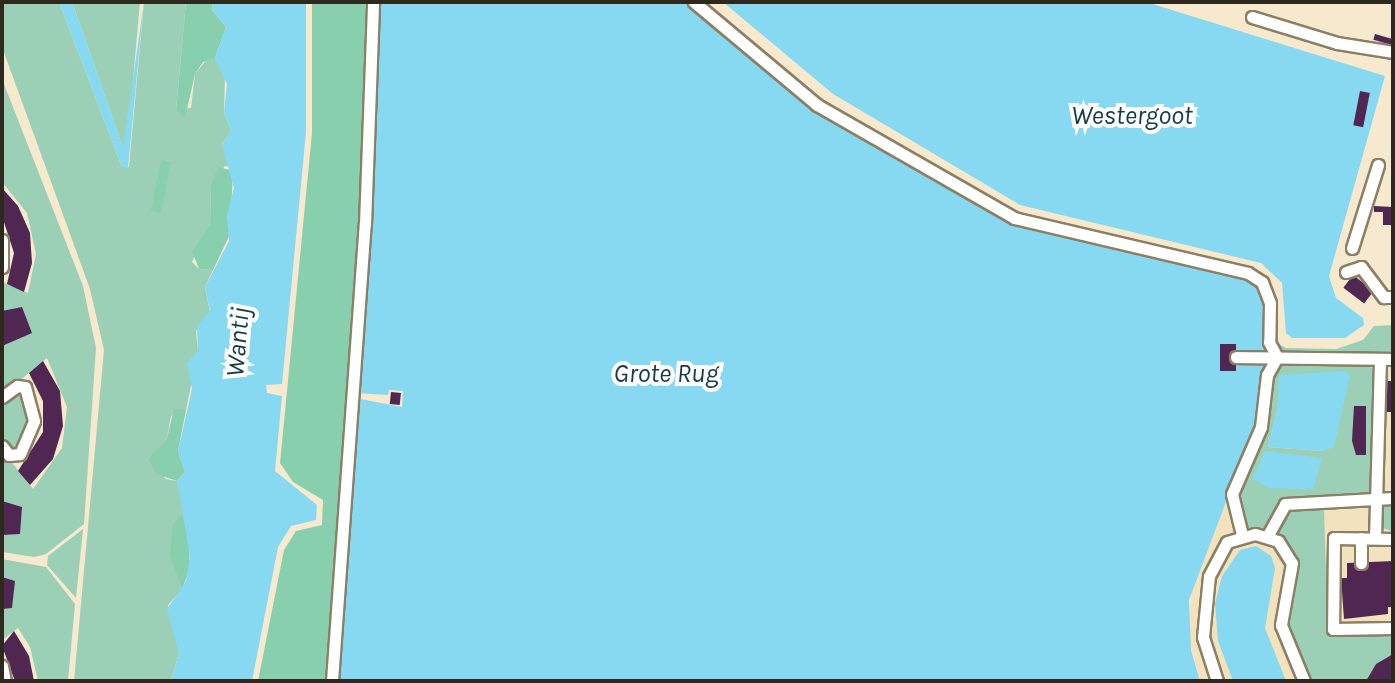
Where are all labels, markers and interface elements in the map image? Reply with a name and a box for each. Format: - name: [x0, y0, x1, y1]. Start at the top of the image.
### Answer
- water label: Westergoot: [1071, 100, 1193, 132]
- water label: Wantij: [219, 306, 257, 378]
- water label: Grote Rug: [614, 358, 718, 390]

